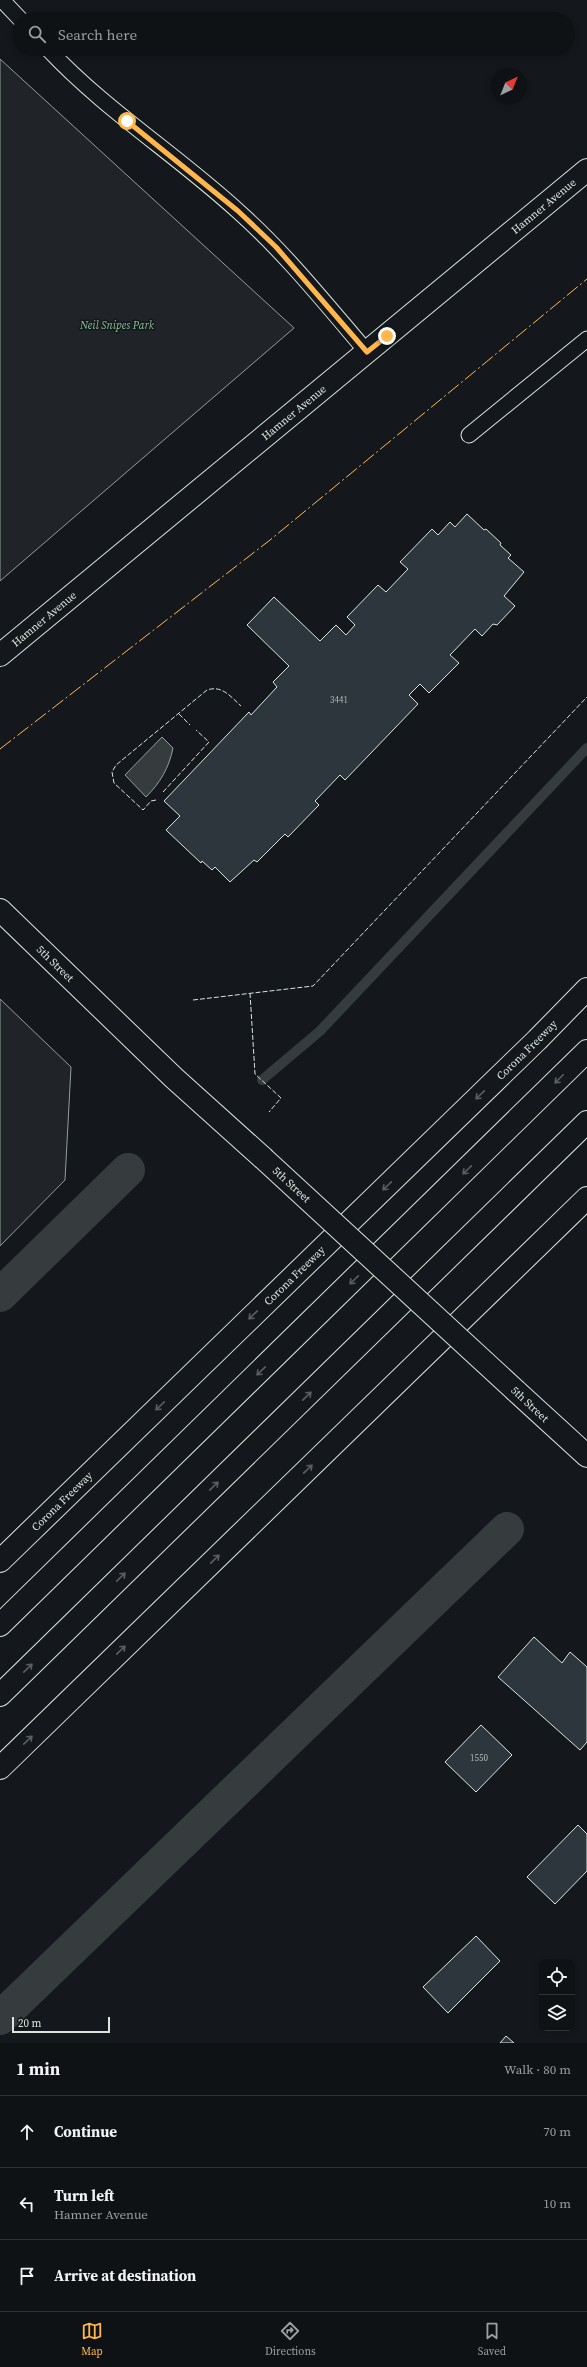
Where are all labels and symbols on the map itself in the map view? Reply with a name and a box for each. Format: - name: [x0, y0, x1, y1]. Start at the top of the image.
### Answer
- north arrow: [491, 68, 527, 104]
- route start: [118, 112, 136, 130]
- street label: Hamner Avenue: [508, 175, 580, 237]
- park label: Neil Snipes Park: [79, 318, 155, 333]
- route end: [378, 327, 396, 345]
- street label: Hamner Avenue: [259, 381, 330, 444]
- street label: Hamner Avenue: [9, 588, 80, 650]
- house number: 3441: [330, 694, 348, 706]
- street label: 5th Street: [33, 942, 77, 986]
- street label: Corona Freeway: [493, 1017, 561, 1083]
- one-way arrow: [554, 1074, 564, 1084]
- one-way arrow: [475, 1091, 485, 1100]
- street label: 5th Street: [269, 1163, 314, 1206]
- one-way arrow: [462, 1165, 472, 1175]
- one-way arrow: [382, 1181, 392, 1191]
- street label: Corona Freeway: [261, 1243, 329, 1309]
- one-way arrow: [349, 1276, 359, 1285]
- one-way arrow: [248, 1311, 258, 1320]
- one-way arrow: [256, 1366, 266, 1376]
- street label: 5th Street: [507, 1383, 552, 1426]
- one-way arrow: [302, 1391, 312, 1400]
- one-way arrow: [155, 1401, 165, 1411]
- one-way arrow: [303, 1464, 313, 1474]
- street label: Corona Freeway: [28, 1468, 96, 1535]
- one-way arrow: [209, 1481, 219, 1491]
- one-way arrow: [210, 1554, 220, 1564]
- one-way arrow: [116, 1572, 126, 1582]
- one-way arrow: [116, 1645, 126, 1655]
- one-way arrow: [23, 1663, 33, 1673]
- one-way arrow: [23, 1735, 33, 1745]
- house number: 1550: [470, 1752, 488, 1764]
- scale bar: [12, 2015, 110, 2034]

